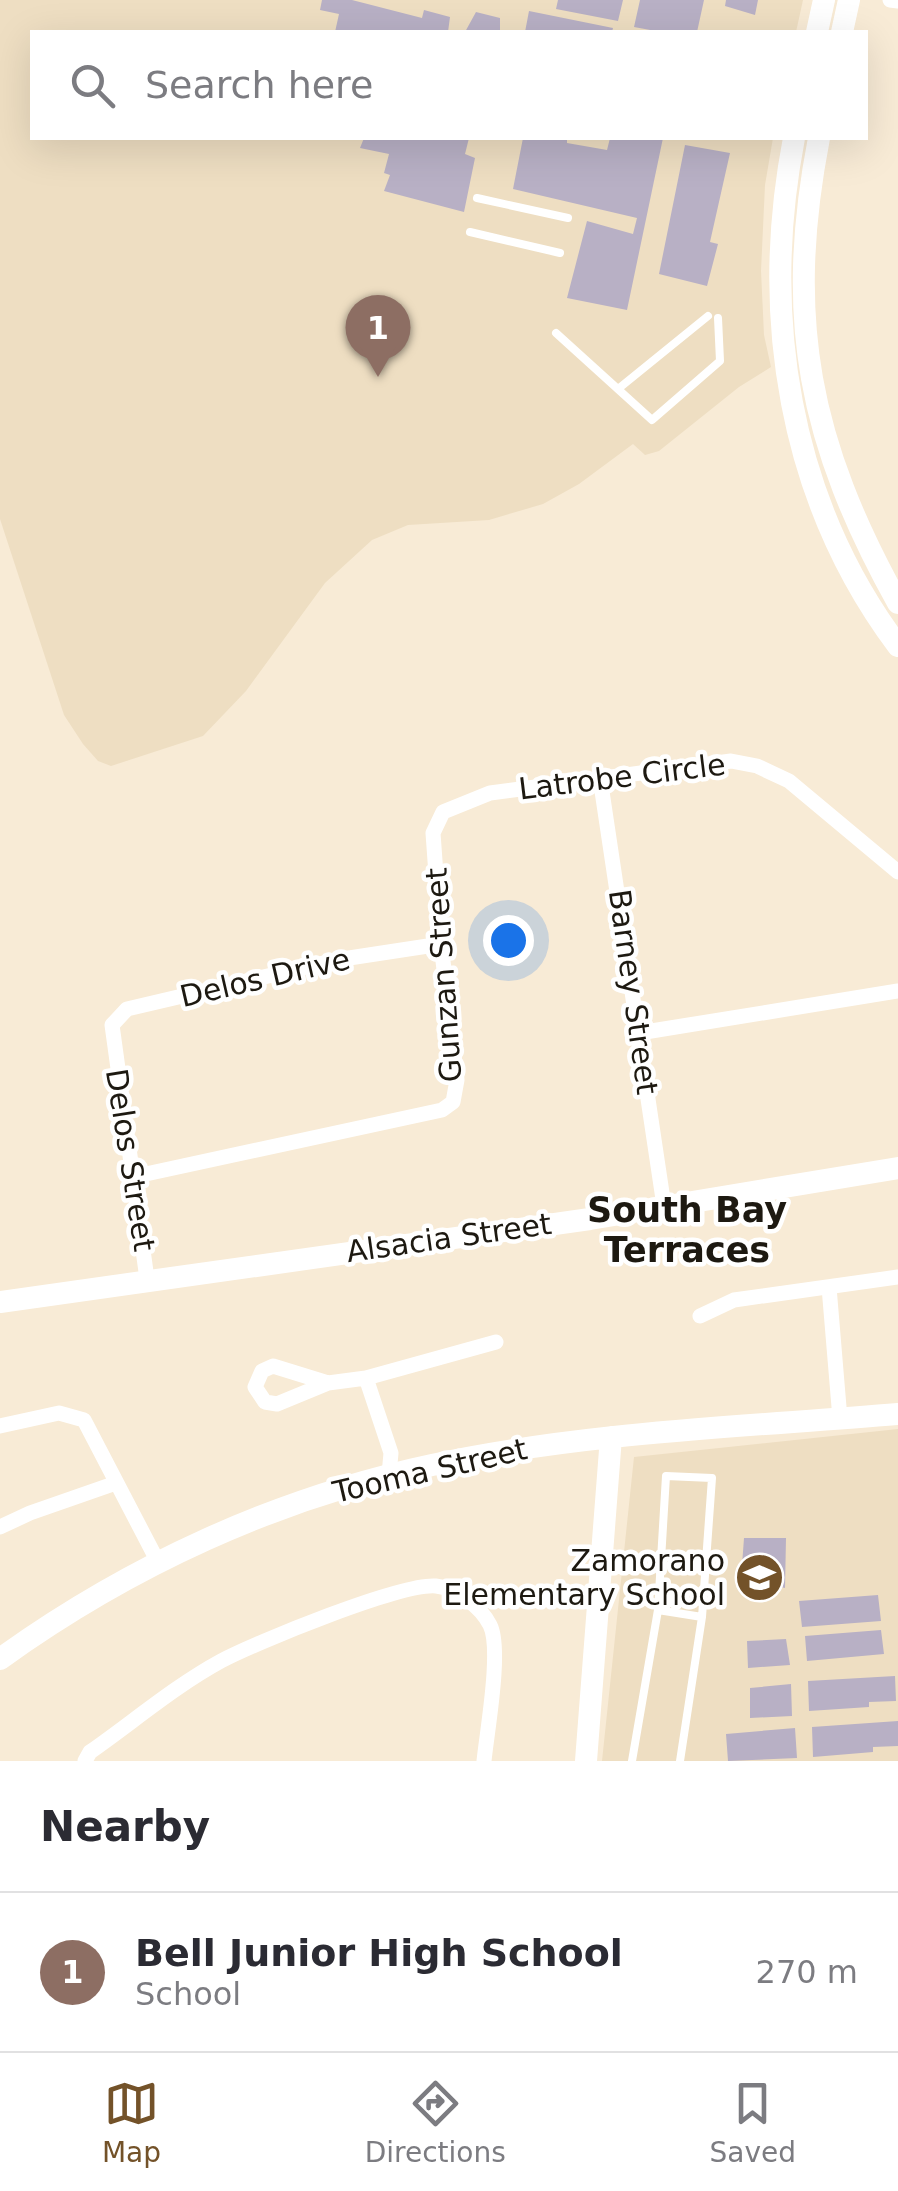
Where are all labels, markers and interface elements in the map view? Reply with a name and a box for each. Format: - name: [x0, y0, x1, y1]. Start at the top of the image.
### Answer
- search box: [30, 30, 868, 140]
- icon: search: [65, 58, 120, 113]
- text: Search here: [145, 63, 373, 107]
- pin: 1: [346, 294, 410, 377]
- street label: Latrobe Circle: [516, 746, 727, 807]
- street label: Gunzan Street: [419, 866, 468, 1084]
- street label: Barney Street: [602, 887, 665, 1097]
- your location: [483, 915, 534, 966]
- street label: Delos Drive: [176, 941, 353, 1014]
- street label: Delos Street: [99, 1066, 162, 1254]
- district label: South Bay Terraces: [587, 1190, 787, 1270]
- street label: Alsacia Street: [344, 1206, 554, 1269]
- street label: Tooma Street: [328, 1431, 531, 1510]
- place label: Zamorano Elementary School: [443, 1543, 725, 1612]
- school or university icon: Zamorano Elementary School: [734, 1552, 786, 1604]
- text: Nearby: [40, 1802, 210, 1851]
- text: Bell Junior High School: [135, 1931, 623, 1975]
- text: 1: [61, 1953, 84, 1991]
- text: 270 m: [756, 1953, 858, 1991]
- text: School: [135, 1975, 241, 2013]
- tab: Map: [102, 2076, 161, 2169]
- tab: Directions: [365, 2076, 506, 2169]
- tab: Saved: [710, 2076, 796, 2169]

